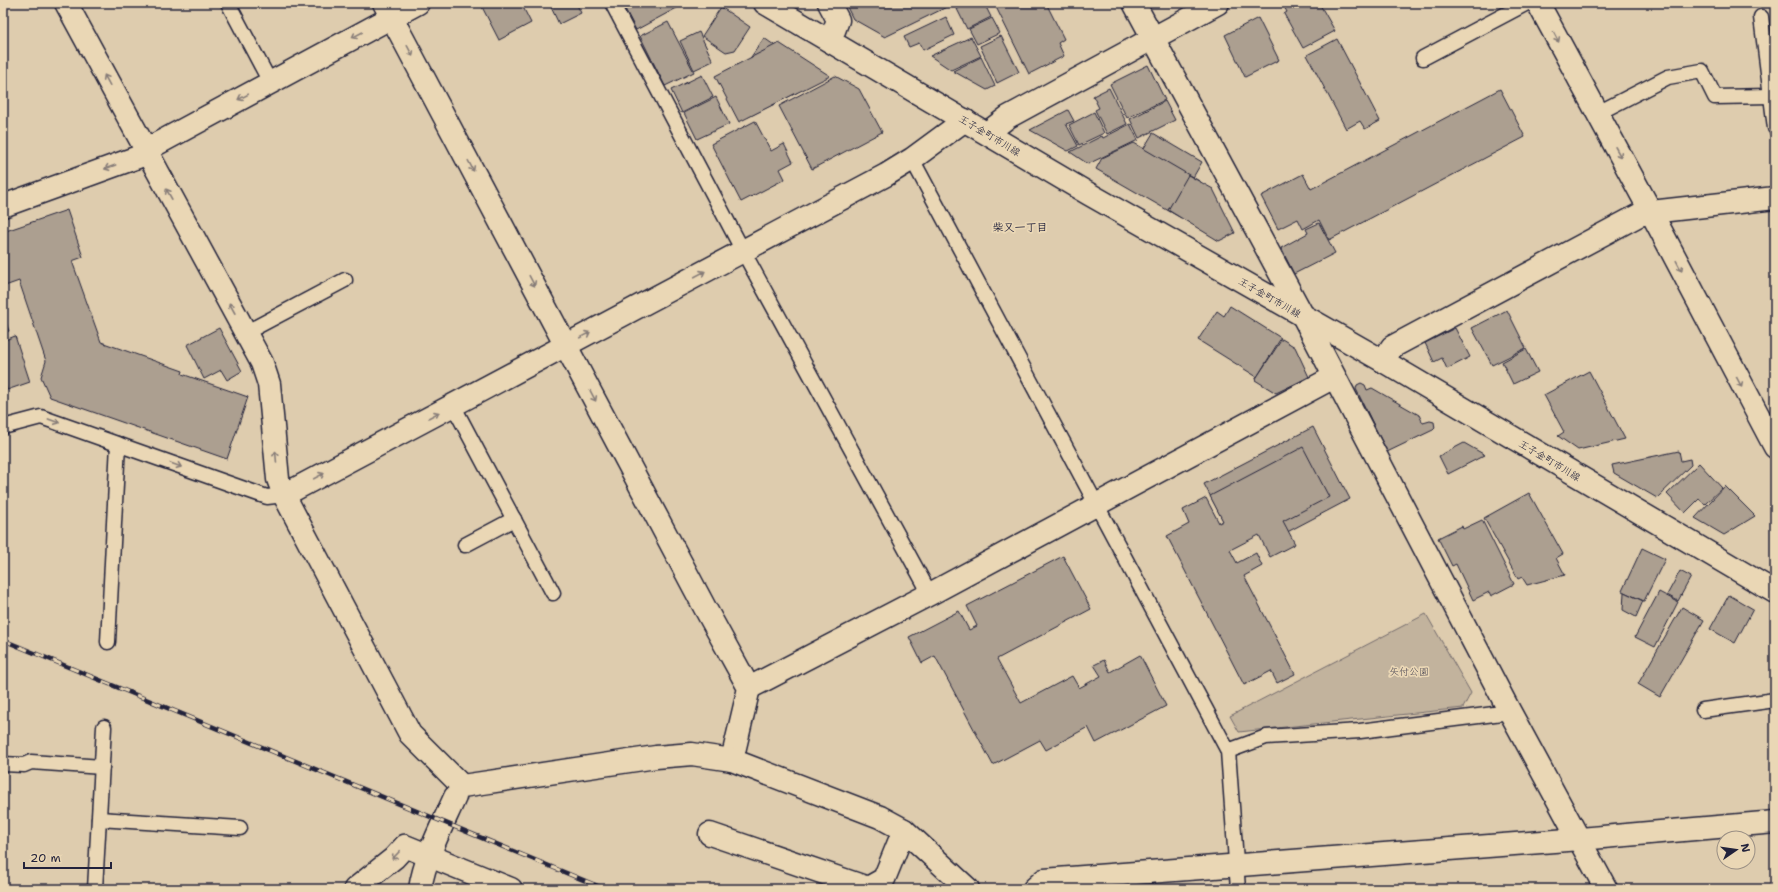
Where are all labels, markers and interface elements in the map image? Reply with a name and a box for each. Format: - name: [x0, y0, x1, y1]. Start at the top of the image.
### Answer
- one-way arrow: [1553, 31, 1560, 43]
- one-way arrow: [351, 32, 363, 40]
- one-way arrow: [406, 45, 414, 57]
- one-way arrow: [103, 74, 111, 86]
- one-way arrow: [237, 94, 249, 102]
- street label: 王子金町市川線: [956, 112, 1023, 159]
- one-way arrow: [1614, 146, 1622, 158]
- one-way arrow: [467, 160, 475, 172]
- one-way arrow: [104, 163, 116, 171]
- one-way arrow: [165, 189, 173, 201]
- district label: 柴又一丁目: [993, 220, 1048, 235]
- one-way arrow: [1676, 260, 1684, 272]
- one-way arrow: [694, 269, 706, 277]
- street label: 王子金町市川線: [1236, 274, 1303, 321]
- one-way arrow: [529, 275, 536, 287]
- one-way arrow: [228, 302, 235, 314]
- one-way arrow: [579, 330, 591, 338]
- one-way arrow: [1736, 375, 1744, 387]
- one-way arrow: [590, 389, 597, 401]
- one-way arrow: [427, 411, 439, 419]
- one-way arrow: [47, 418, 59, 426]
- street label: 王子金町市川線: [1516, 437, 1583, 484]
- one-way arrow: [273, 451, 280, 464]
- one-way arrow: [170, 461, 182, 469]
- one-way arrow: [313, 472, 325, 480]
- park label: 矢付公園: [1389, 665, 1429, 678]
- north arrow: [1716, 830, 1756, 870]
- text: N: [1737, 842, 1754, 854]
- scale bar: [24, 844, 111, 870]
- text: 20 m: [30, 850, 61, 866]
- one-way arrow: [391, 850, 401, 860]

